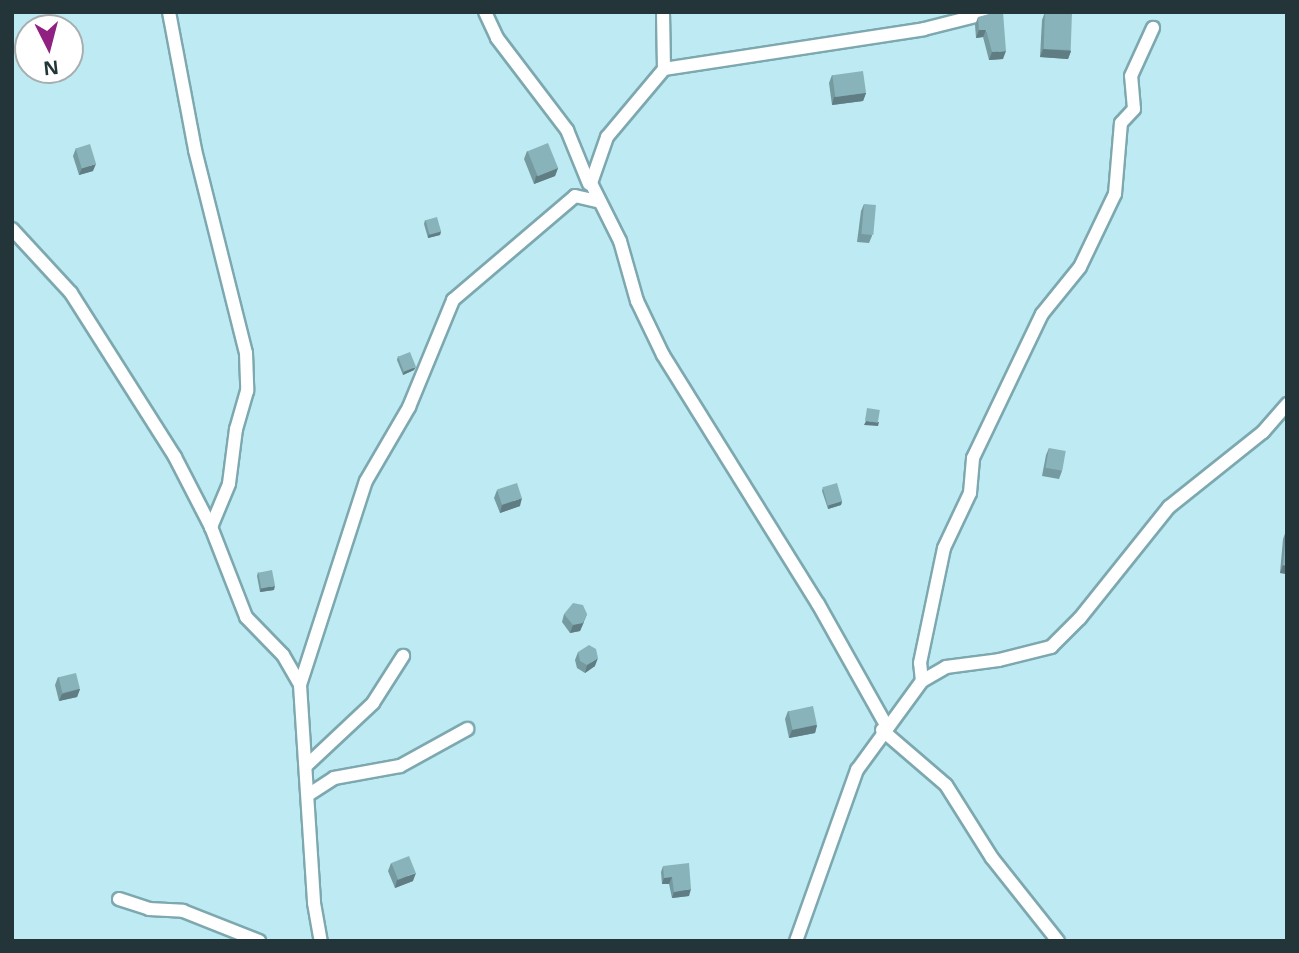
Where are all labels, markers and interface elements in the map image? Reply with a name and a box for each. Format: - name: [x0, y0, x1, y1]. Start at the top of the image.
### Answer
- north arrow: [14, 14, 84, 84]
- text: N: [42, 54, 60, 82]

